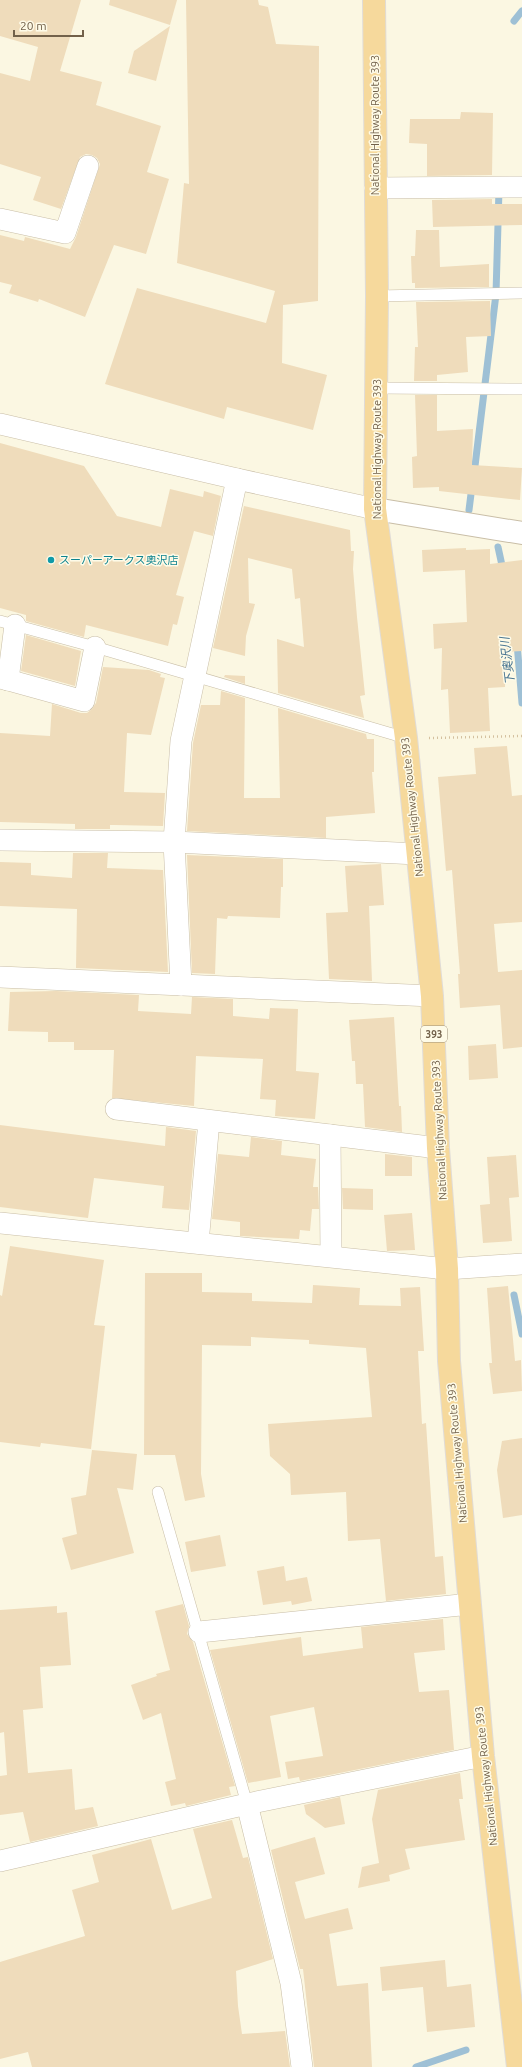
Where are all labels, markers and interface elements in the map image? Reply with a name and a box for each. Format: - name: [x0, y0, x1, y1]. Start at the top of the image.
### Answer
- scale bar: [14, 12, 83, 38]
- text: 20 m: [20, 19, 47, 32]
- street label: National Highway Route 393: [369, 55, 381, 195]
- street label: National Highway Route 393: [371, 379, 383, 519]
- place label: スーパーアークス奥沢店: [59, 554, 178, 566]
- marker: スーパーアークス奥沢店: [46, 555, 56, 565]
- water label: 下奥沢川: [497, 634, 516, 686]
- street label: National Highway Route 393: [399, 737, 425, 877]
- road number: 393: [421, 1026, 447, 1042]
- street label: National Highway Route 393: [429, 1060, 449, 1200]
- street label: National Highway Route 393: [445, 1383, 469, 1523]
- street label: National Highway Route 393: [473, 1706, 499, 1846]

